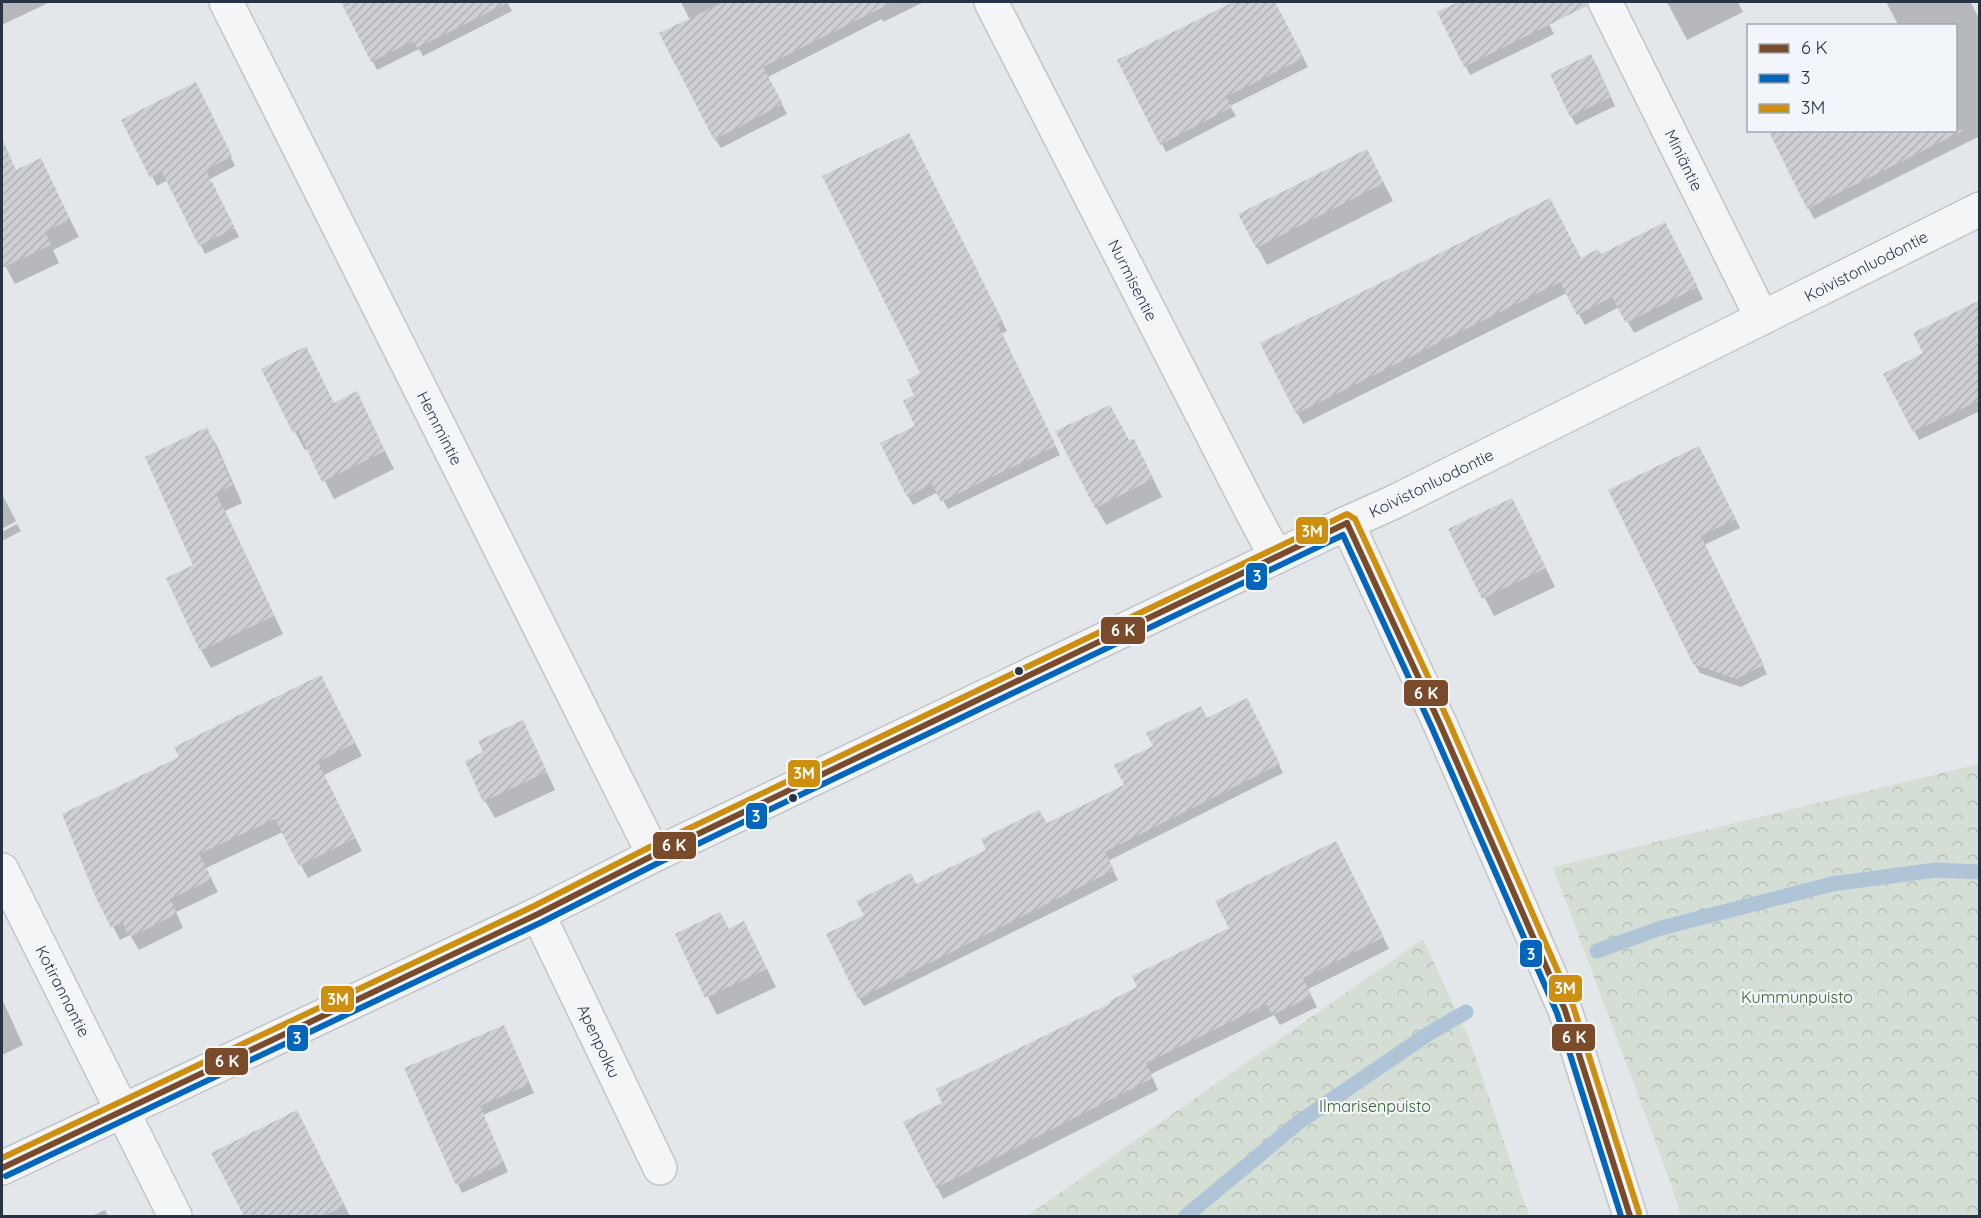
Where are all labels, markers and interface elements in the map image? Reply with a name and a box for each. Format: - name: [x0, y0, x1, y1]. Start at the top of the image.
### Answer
- legend: [1747, 24, 1957, 132]
- text: 6 K: [1801, 36, 1828, 59]
- text: 3: [1801, 66, 1810, 89]
- text: 3M: [1801, 96, 1825, 119]
- street label: Miniäntie: [1661, 126, 1707, 194]
- street label: Koivistonluodontie: [1801, 226, 1931, 306]
- street label: Nurmisentie: [1104, 236, 1162, 324]
- street label: Hemmintie: [413, 388, 467, 468]
- street label: Koivistonluodontie: [1365, 444, 1497, 522]
- line badge: 3M: [1295, 516, 1329, 545]
- text: 3M: [1301, 521, 1323, 541]
- line badge: 3: [1245, 562, 1268, 591]
- text: 3: [1253, 566, 1261, 586]
- line badge: 6 K: [1100, 616, 1146, 645]
- text: 6 K: [1111, 620, 1135, 640]
- unlabelled marker: [1013, 665, 1025, 677]
- line badge: 6 K: [1403, 679, 1449, 707]
- text: 6 K: [1414, 683, 1438, 703]
- line badge: 3M: [787, 759, 821, 788]
- text: 3M: [793, 763, 815, 783]
- unlabelled marker: [787, 792, 799, 804]
- line badge: 3: [745, 802, 768, 830]
- text: 3: [752, 806, 760, 826]
- line badge: 6 K: [652, 831, 697, 860]
- text: 6 K: [662, 835, 686, 855]
- line badge: 3: [1519, 939, 1543, 968]
- street label: Kotirannantie: [31, 942, 95, 1040]
- text: 3: [1527, 944, 1535, 964]
- line badge: 3M: [1548, 974, 1583, 1003]
- text: 3M: [1554, 978, 1576, 998]
- line badge: 3M: [320, 985, 355, 1013]
- park label: Kummunpuisto: [1741, 987, 1853, 1007]
- text: 3M: [327, 989, 349, 1009]
- street label: Apenpolku: [573, 1001, 625, 1081]
- line badge: 6 K: [1551, 1023, 1596, 1052]
- line badge: 3: [286, 1024, 309, 1052]
- text: 6 K: [1562, 1027, 1586, 1047]
- text: 3: [293, 1028, 301, 1048]
- line badge: 6 K: [204, 1047, 249, 1076]
- text: 6 K: [215, 1051, 239, 1071]
- park label: Ilmarisenpuisto: [1319, 1096, 1431, 1116]

